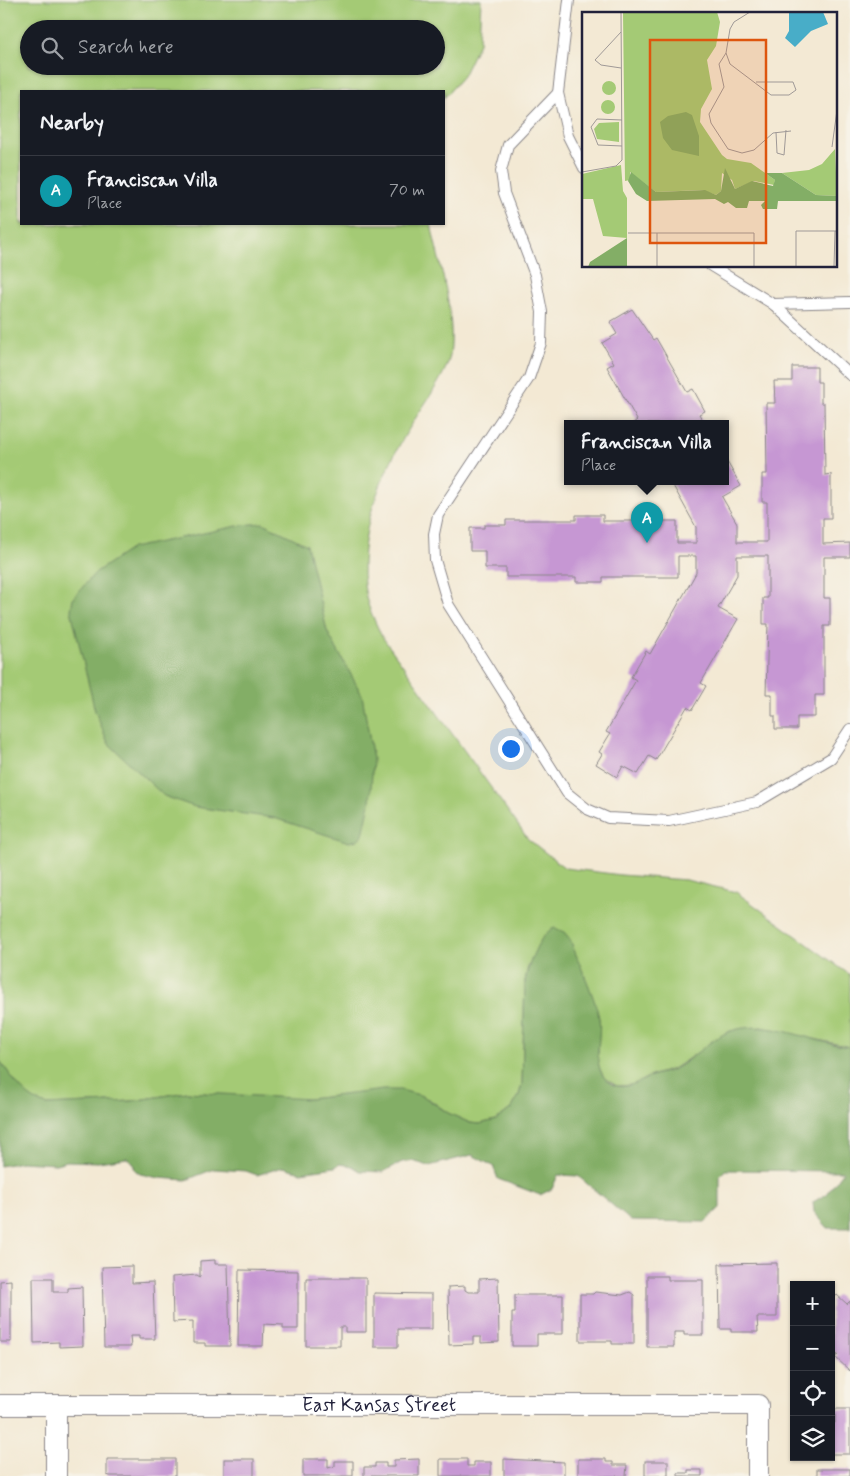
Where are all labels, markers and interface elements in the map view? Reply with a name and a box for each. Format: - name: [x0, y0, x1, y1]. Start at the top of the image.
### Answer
- inset map: [582, 12, 838, 268]
- search box: [20, 20, 445, 75]
- icon: search: [38, 34, 66, 62]
- text: Search here: [78, 35, 174, 60]
- text: Nearby: [40, 109, 104, 137]
- text: Franciscan Villa: [87, 168, 218, 193]
- text: A: [51, 180, 61, 201]
- text: 70 m: [389, 180, 425, 201]
- text: Place: [87, 193, 122, 214]
- popup: [564, 420, 729, 485]
- text: Franciscan Villa: [581, 430, 712, 455]
- text: Place: [581, 455, 616, 476]
- pin: A: [631, 502, 663, 543]
- your location: [498, 736, 524, 762]
- map controls: [790, 1281, 835, 1461]
- button: +: [790, 1281, 835, 1326]
- button: −: [790, 1326, 835, 1371]
- button: locate: [790, 1371, 835, 1416]
- street label: East Kansas Street: [302, 1393, 456, 1418]
- button: layers: [790, 1416, 835, 1461]

